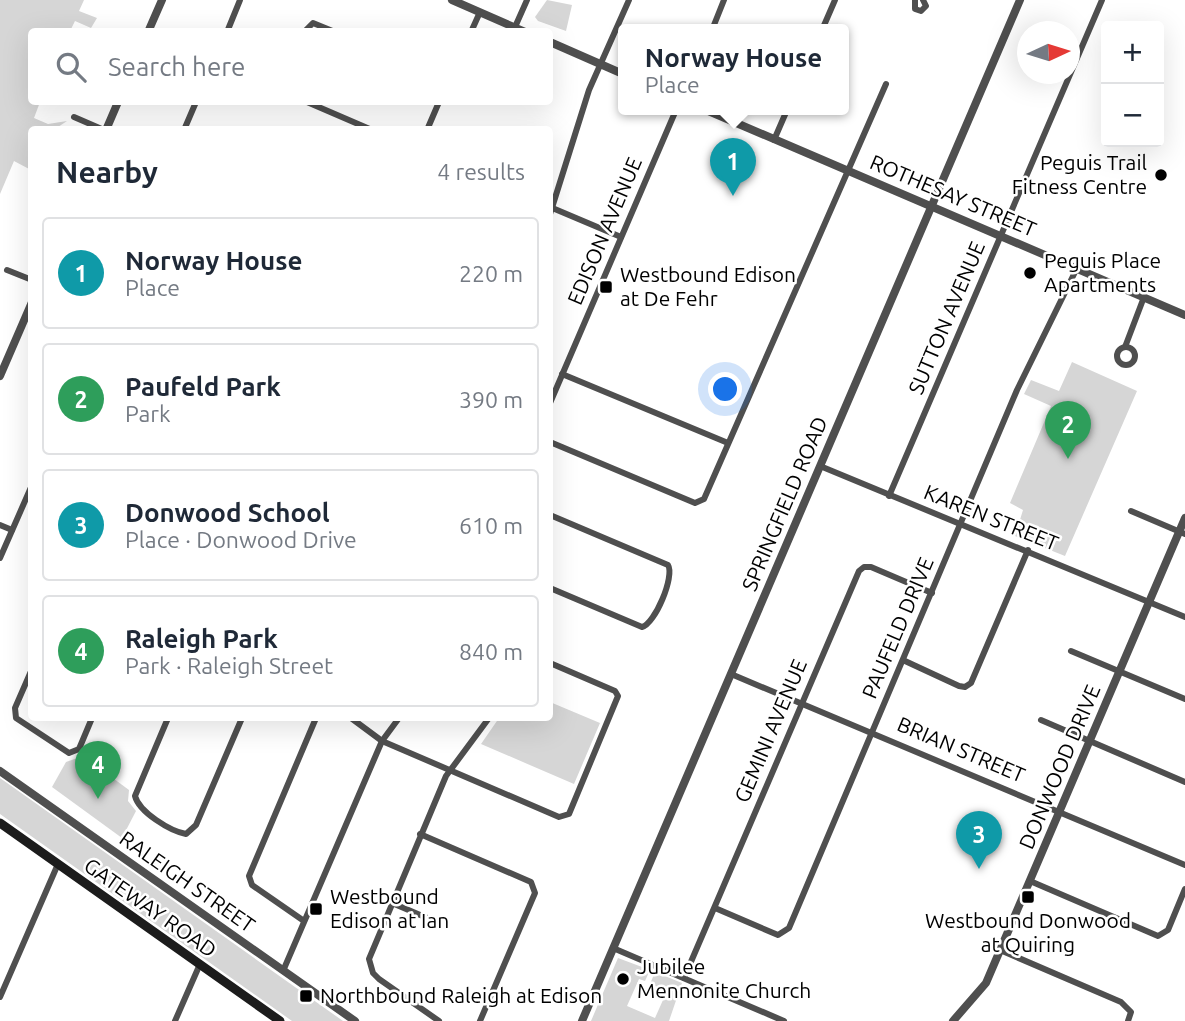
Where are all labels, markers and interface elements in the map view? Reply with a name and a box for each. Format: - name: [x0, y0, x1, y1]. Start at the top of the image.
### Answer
- north arrow: [1017, 21, 1080, 84]
- map controls: [1101, 21, 1164, 147]
- button: +: [1101, 21, 1164, 84]
- popup: [618, 24, 849, 115]
- search box: [28, 28, 553, 105]
- text: Norway House: [645, 43, 822, 72]
- icon: search: [52, 48, 90, 86]
- text: Search here: [108, 52, 245, 81]
- text: Place: [645, 72, 700, 97]
- button: −: [1101, 84, 1164, 147]
- pin: 1: [710, 138, 756, 196]
- street label: ROTHESAY STREET: [867, 149, 1040, 241]
- place label: Peguis Trail Fitness Centre: [1012, 150, 1147, 198]
- street label: EDISON AVENUE: [562, 153, 646, 308]
- text: Nearby: [56, 155, 158, 189]
- text: 4 results: [437, 159, 525, 184]
- marker: Peguis Trail Fitness Centre: [1153, 167, 1169, 183]
- street label: SUTTON AVENUE: [903, 238, 989, 398]
- text: Norway House: [125, 246, 302, 275]
- place label: Peguis Place Apartments: [1044, 248, 1161, 296]
- text: 1: [75, 261, 87, 286]
- text: 220 m: [459, 261, 523, 286]
- place label: Westbound Edison at De Fehr: [620, 262, 796, 310]
- marker: Peguis Place Apartments: [1022, 265, 1038, 281]
- text: Place: [125, 275, 180, 300]
- marker: Westbound Edison at De Fehr: [598, 279, 614, 295]
- text: Paufeld Park: [125, 372, 281, 401]
- your location: [708, 372, 742, 406]
- text: 2: [75, 387, 87, 412]
- text: 390 m: [459, 387, 523, 412]
- text: Park: [125, 401, 171, 426]
- pin: 2: [1045, 401, 1091, 459]
- street label: SPRINGFIELD ROAD: [736, 413, 832, 594]
- street label: KAREN STREET: [921, 479, 1062, 555]
- text: Donwood School: [125, 498, 330, 527]
- text: 3: [75, 513, 87, 538]
- text: 610 m: [459, 513, 523, 538]
- text: Place · Donwood Drive: [125, 527, 357, 552]
- street label: PAUFELD DRIVE: [856, 553, 938, 702]
- text: Raleigh Park: [125, 624, 278, 653]
- text: 4: [75, 639, 87, 664]
- text: 840 m: [459, 639, 523, 664]
- text: Park · Raleigh Street: [125, 653, 333, 678]
- street label: GEMINI AVENUE: [729, 655, 811, 806]
- street label: DONWOOD DRIVE: [1014, 681, 1105, 852]
- street label: BRIAN STREET: [894, 711, 1029, 787]
- pin: 4: [75, 741, 121, 799]
- pin: 3: [956, 811, 1002, 869]
- street label: RALEIGH STREET: [115, 826, 260, 937]
- street label: GATEWAY ROAD: [80, 853, 221, 962]
- place label: Westbound Edison at Ian: [330, 884, 449, 932]
- marker: Westbound Donwood at Quiring: [1020, 889, 1036, 905]
- marker: Westbound Edison at Ian: [308, 901, 324, 917]
- place label: Westbound Donwood at Quiring: [925, 908, 1131, 956]
- place label: Jubilee Mennonite Church: [637, 954, 811, 1002]
- marker: Jubilee Mennonite Church: [615, 971, 631, 987]
- place label: Northbound Raleigh at Edison: [320, 983, 602, 1007]
- marker: Northbound Raleigh at Edison: [298, 988, 314, 1004]

